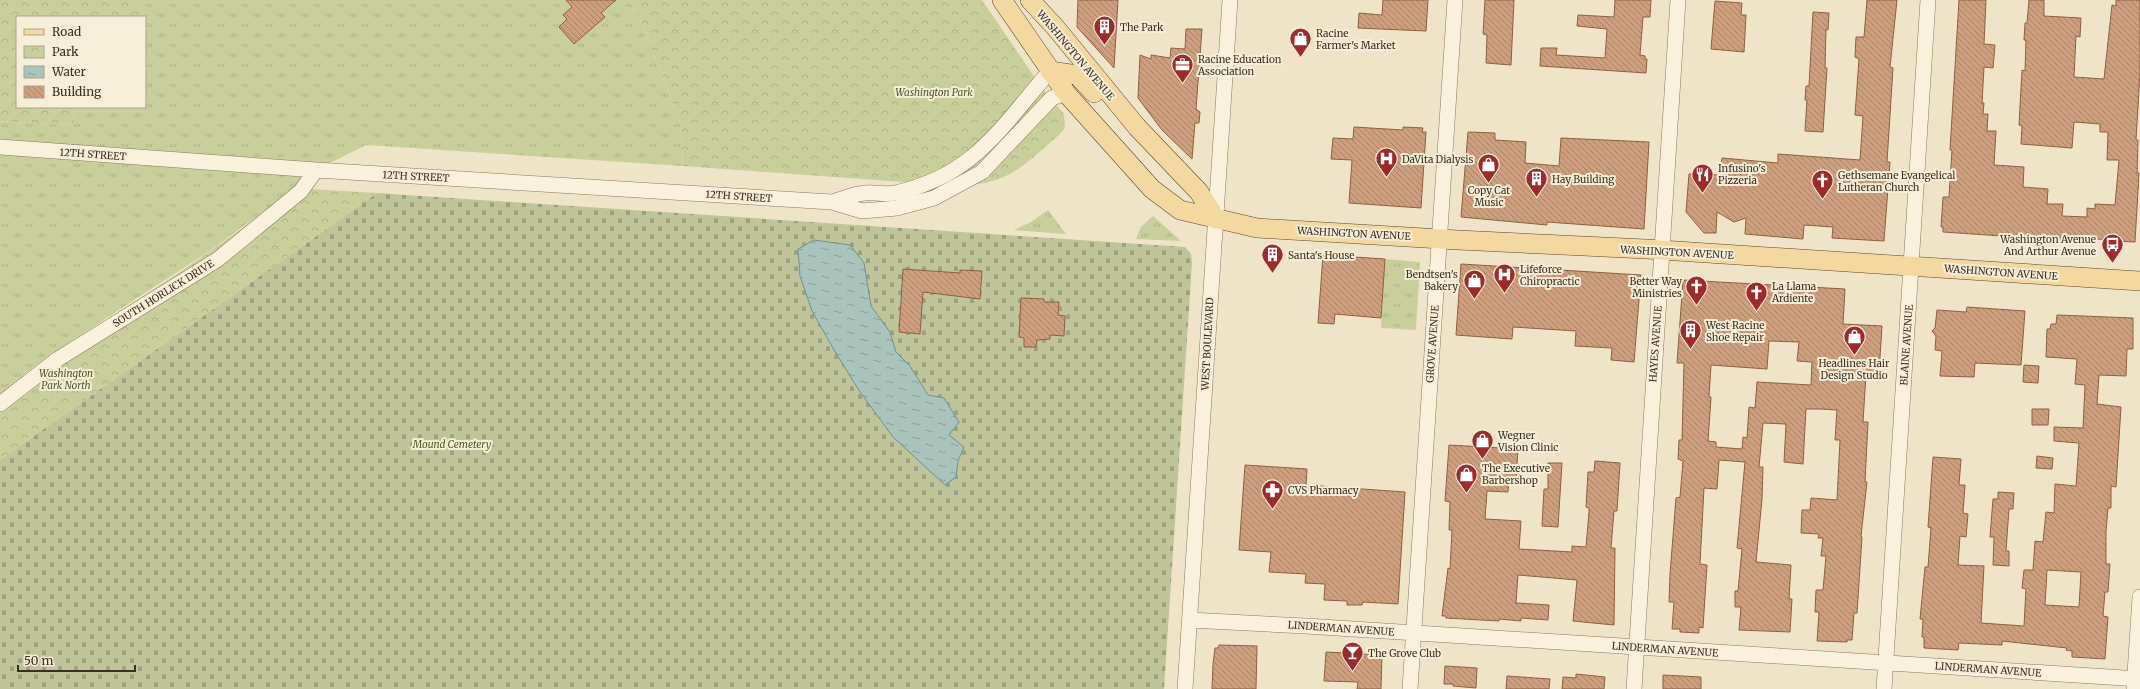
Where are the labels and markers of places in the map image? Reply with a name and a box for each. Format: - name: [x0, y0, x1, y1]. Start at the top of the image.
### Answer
- building icon: The Park: [1092, 14, 1118, 47]
- place label: The Park: [1120, 21, 1164, 34]
- shop icon: Racine Farmer's Market: [1287, 26, 1313, 59]
- place label: Racine Farmer's Market: [1316, 27, 1396, 52]
- office icon: Racine Education Association: [1170, 52, 1196, 85]
- place label: Racine Education Association: [1197, 53, 1282, 78]
- hospital icon: DaVita Dialysis: [1374, 146, 1400, 179]
- shop icon: Copy Cat Music: [1476, 151, 1502, 184]
- place label: DaVita Dialysis: [1402, 153, 1473, 166]
- restaurant icon: Infusino's Pizzeria: [1690, 161, 1716, 194]
- place label: Infusino's Pizzeria: [1718, 162, 1766, 187]
- building icon: Hay Building: [1523, 166, 1549, 199]
- church icon: Gethsemane Evangelical Lutheran Church: [1809, 168, 1835, 201]
- place label: Gethsemane Evangelical Lutheran Church: [1838, 169, 1955, 194]
- place label: Hay Building: [1552, 173, 1614, 186]
- place label: Copy Cat Music: [1468, 184, 1510, 209]
- bus stop icon: Washington Avenue And Arthur Avenue: [2099, 232, 2125, 265]
- place label: Washington Avenue And Arthur Avenue: [1999, 233, 2096, 258]
- building icon: Santa's House: [1260, 242, 1286, 275]
- place label: Santa's House: [1288, 249, 1355, 262]
- hospital icon: Lifeforce Chiropractic: [1491, 262, 1517, 295]
- place label: Lifeforce Chiropractic: [1520, 263, 1580, 288]
- shop icon: Bendtsen's Bakery: [1461, 267, 1487, 300]
- place label: Bendtsen's Bakery: [1406, 268, 1458, 293]
- church icon: Better Way Ministries: [1684, 274, 1710, 307]
- place label: Better Way Ministries: [1629, 275, 1682, 300]
- church icon: La Llama Ardiente: [1744, 279, 1770, 312]
- place label: La Llama Ardiente: [1771, 280, 1817, 305]
- building icon: West Racine Shoe Repair: [1678, 318, 1704, 351]
- place label: West Racine Shoe Repair: [1705, 319, 1765, 344]
- shop icon: Headlines Hair Design Studio: [1841, 324, 1867, 357]
- place label: Headlines Hair Design Studio: [1818, 357, 1890, 382]
- shop icon: Wegner Vision Clinic: [1469, 428, 1495, 461]
- place label: Wegner Vision Clinic: [1497, 429, 1558, 454]
- shop icon: The Executive Barbershop: [1453, 461, 1479, 494]
- place label: The Executive Barbershop: [1482, 462, 1550, 487]
- pharmacy icon: CVS Pharmacy: [1260, 477, 1286, 510]
- place label: CVS Pharmacy: [1288, 484, 1359, 497]
- bar icon: The Grove Club: [1340, 640, 1366, 673]
- place label: The Grove Club: [1368, 647, 1441, 660]

